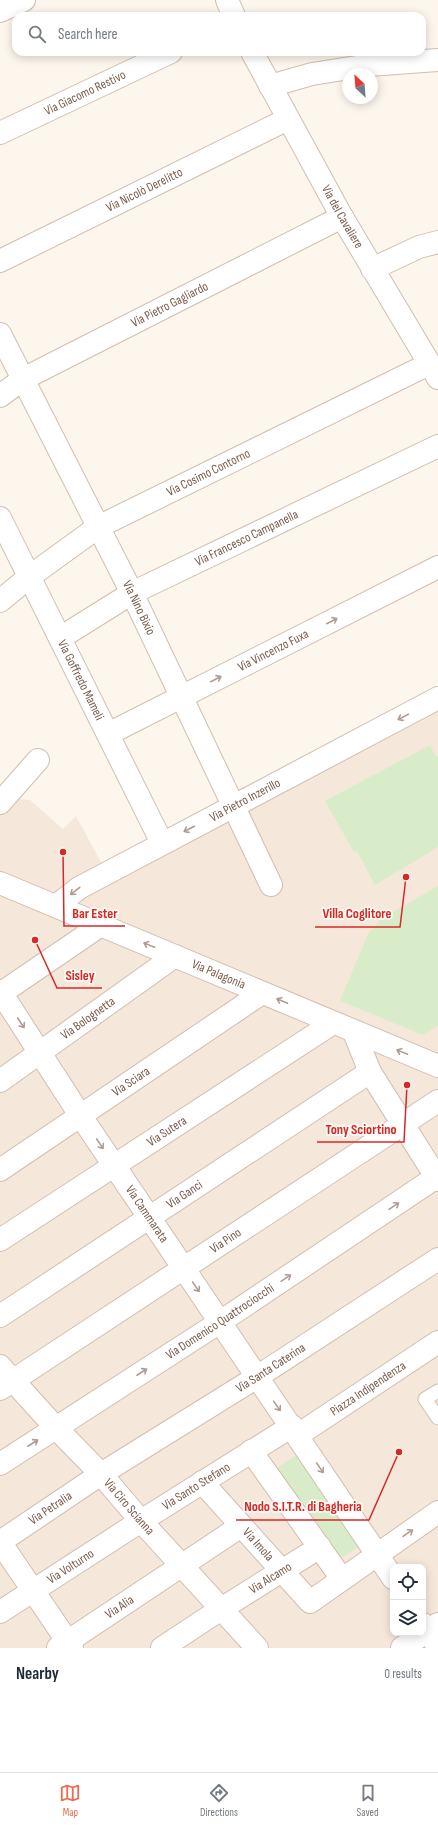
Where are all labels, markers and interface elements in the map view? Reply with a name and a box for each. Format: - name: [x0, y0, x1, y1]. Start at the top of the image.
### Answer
- search box: [12, 12, 426, 56]
- icon: search: [26, 23, 48, 45]
- text: Search here: [58, 25, 118, 44]
- street label: Via Giacomo Restivo: [42, 67, 128, 119]
- north arrow: [342, 68, 378, 104]
- street label: Via Nicolò Derelitto: [103, 164, 185, 215]
- street label: Via del Cavaliere: [318, 182, 367, 251]
- street label: Via Pietro Gagliardo: [128, 278, 211, 331]
- street label: Via Cosimo Contorno: [164, 445, 253, 500]
- street label: Via Francesco Campanella: [192, 506, 301, 570]
- street label: Via Nino Bixio: [119, 578, 159, 638]
- one-way arrow: [325, 617, 337, 624]
- street label: Via Vincenzo Fuxa: [235, 626, 311, 675]
- street label: Via Goffredo Mameli: [54, 637, 108, 723]
- one-way arrow: [209, 675, 221, 683]
- one-way arrow: [398, 713, 410, 721]
- street label: Via Pietro Inzerillo: [207, 775, 283, 825]
- one-way arrow: [183, 826, 195, 833]
- one-way arrow: [69, 887, 80, 895]
- callout: Bar Ester: [64, 900, 125, 926]
- callout: Villa Coglitore: [315, 901, 400, 927]
- text: Bar Ester: [72, 905, 118, 922]
- text: Villa Coglitore: [322, 905, 392, 922]
- one-way arrow: [144, 941, 156, 949]
- street label: Via Palagonia: [189, 956, 248, 993]
- callout: Sisley: [57, 962, 102, 988]
- text: Sisley: [65, 967, 95, 984]
- street label: Via Bolognetta: [58, 993, 118, 1043]
- one-way arrow: [277, 997, 289, 1004]
- one-way arrow: [17, 1018, 25, 1029]
- one-way arrow: [396, 1047, 408, 1055]
- street label: Via Sciara: [109, 1063, 153, 1100]
- street label: Via Sutera: [144, 1113, 190, 1150]
- callout: Tony Sciortino: [317, 1116, 404, 1142]
- text: Tony Sciortino: [325, 1121, 397, 1138]
- one-way arrow: [96, 1138, 104, 1149]
- street label: Via Ganci: [163, 1177, 206, 1212]
- street label: Via Cammarata: [122, 1182, 172, 1246]
- one-way arrow: [388, 1202, 399, 1210]
- street label: Via Pino: [207, 1225, 244, 1257]
- one-way arrow: [280, 1274, 291, 1282]
- street label: Via Domenico Quattrociocchi: [163, 1280, 277, 1363]
- one-way arrow: [192, 1281, 200, 1292]
- street label: Via Santa Caterina: [233, 1340, 308, 1396]
- street label: Piazza Indipendenza: [327, 1358, 409, 1419]
- one-way arrow: [136, 1368, 147, 1376]
- one-way arrow: [273, 1400, 281, 1411]
- one-way arrow: [27, 1439, 38, 1447]
- street label: Via Santo Stefano: [159, 1459, 233, 1514]
- one-way arrow: [316, 1462, 324, 1473]
- street label: Via Ciro Scianna: [100, 1475, 158, 1538]
- street label: Via Petralia: [26, 1488, 75, 1528]
- callout: Nodo S.I.T.R. di Bagheria: [236, 1494, 369, 1520]
- text: Nodo S.I.T.R. di Bagheria: [244, 1498, 362, 1515]
- street label: Via Imola: [239, 1525, 277, 1564]
- one-way arrow: [402, 1529, 413, 1537]
- street label: Via Volturno: [44, 1545, 97, 1587]
- street label: Via Alcamo: [246, 1559, 295, 1597]
- map controls: [390, 1564, 426, 1636]
- button: locate: [390, 1564, 426, 1600]
- street label: Via Alia: [102, 1592, 137, 1622]
- button: layers: [390, 1600, 426, 1636]
- text: Nearby: [16, 1664, 59, 1684]
- text: 0 results: [384, 1666, 422, 1682]
- tab: Map: [59, 1782, 81, 1819]
- tab: Directions: [200, 1782, 238, 1819]
- tab: Saved: [357, 1782, 379, 1819]

